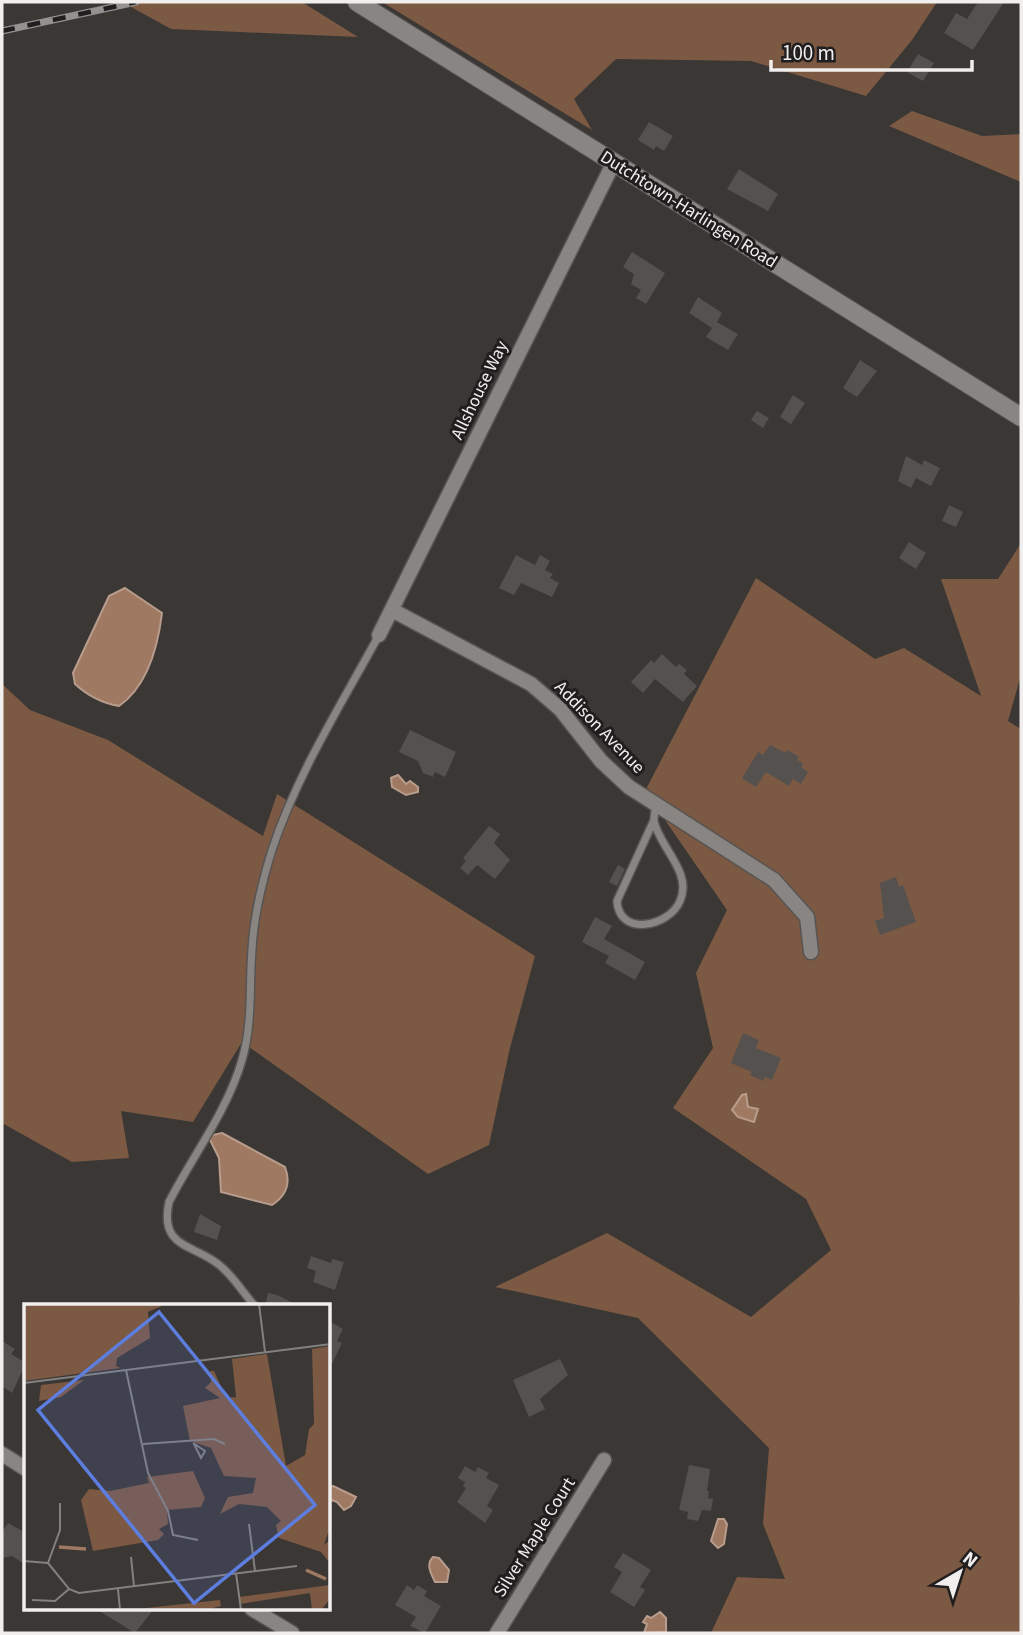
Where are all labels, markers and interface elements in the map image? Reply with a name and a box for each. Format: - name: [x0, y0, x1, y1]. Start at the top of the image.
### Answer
- scale bar: [771, 28, 972, 72]
- text: 100 m: [782, 38, 835, 68]
- street label: Dutchtown-Harlingen Road: [595, 145, 782, 274]
- street label: Allshouse Way: [445, 336, 514, 444]
- street label: Addison Avenue: [549, 675, 650, 779]
- inset map: [24, 1304, 331, 1610]
- street label: Silver Maple Court: [487, 1472, 581, 1602]
- north arrow: [925, 1537, 995, 1607]
- text: N: [956, 1545, 983, 1574]

